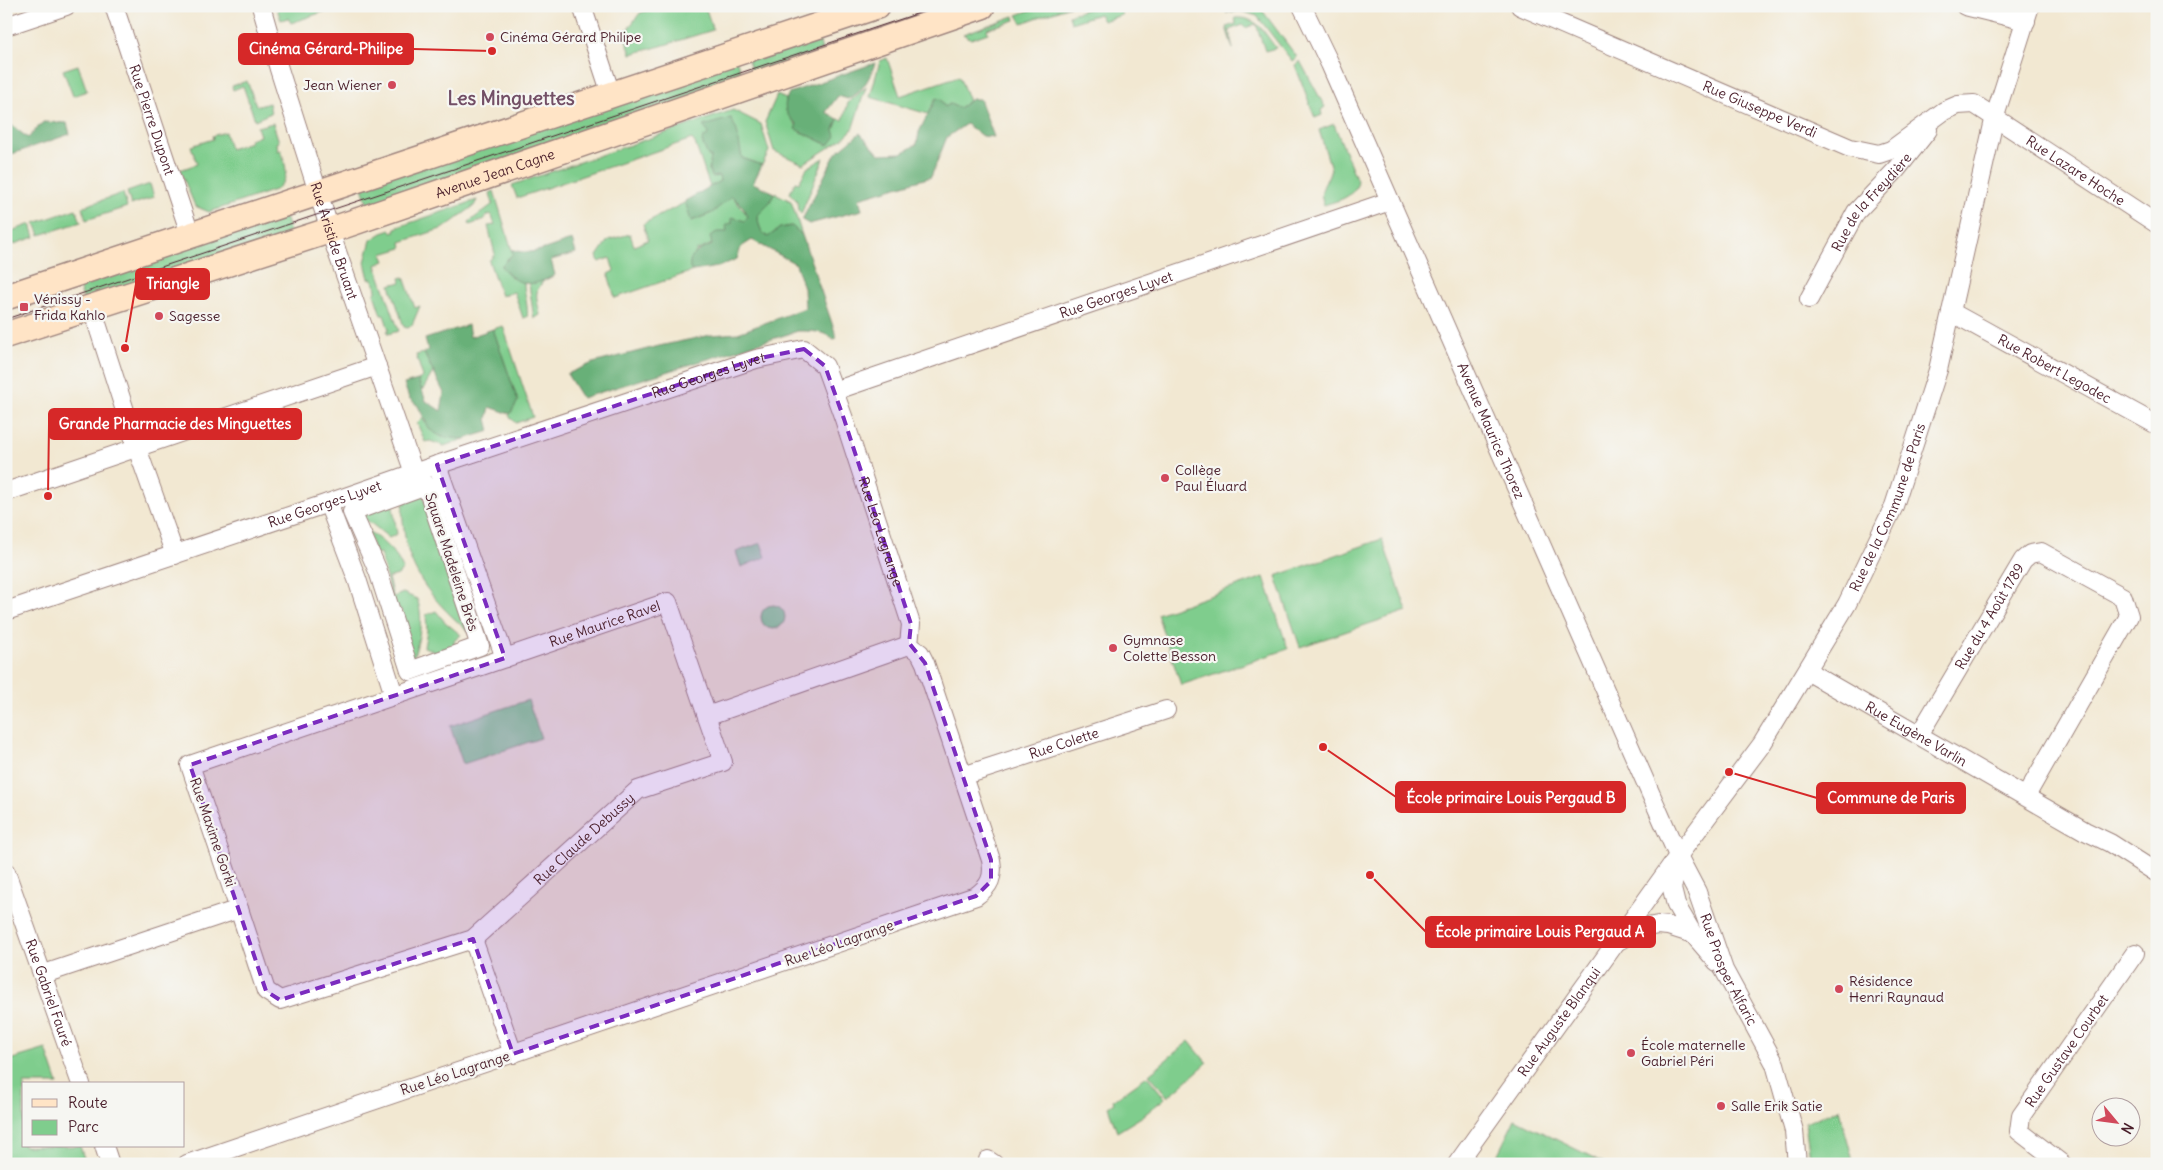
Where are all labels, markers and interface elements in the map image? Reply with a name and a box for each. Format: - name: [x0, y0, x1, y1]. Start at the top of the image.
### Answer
- place label: Cinéma Gérard Philipe: [500, 28, 641, 46]
- marker: Cinéma Gérard Philipe: [484, 31, 496, 43]
- callout: Cinéma Gérard-Philipe: [239, 34, 413, 64]
- text: Cinéma Gérard-Philipe: [249, 39, 403, 59]
- street label: Rue Pierre Dupont: [125, 62, 179, 178]
- place label: Jean Wiener: [303, 76, 382, 94]
- street label: Rue Giuseppe Verdi: [1700, 77, 1820, 142]
- marker: Jean Wiener: [386, 79, 398, 91]
- district label: Les Minguettes: [447, 86, 575, 110]
- street label: Rue Lazare Hoche: [2023, 132, 2128, 210]
- street label: Avenue Jean Cagne: [433, 145, 557, 202]
- street label: Rue de la Freydière: [1827, 149, 1915, 255]
- street label: Rue Aristide Bruant: [306, 180, 362, 302]
- street label: Rue Georges Lyvet: [1057, 267, 1175, 322]
- callout: Triangle: [136, 269, 209, 299]
- text: Triangle: [146, 274, 200, 294]
- place label: Vénissy - Frida Kahlo: [34, 290, 106, 324]
- marker: Vénissy - Frida Kahlo: [18, 301, 30, 313]
- place label: Sagesse: [169, 307, 220, 325]
- marker: Sagesse: [153, 310, 165, 322]
- street label: Rue Robert Legodec: [1995, 330, 2114, 407]
- street label: Rue Georges Lyvet: [649, 348, 767, 402]
- street label: Avenue Maurice Thorez: [1453, 360, 1529, 502]
- callout: Grande Pharmacie des Minguettes: [49, 409, 301, 439]
- text: Grande Pharmacie des Minguettes: [59, 414, 291, 434]
- street label: Rue de la Commune de Paris: [1845, 421, 1929, 594]
- place label: Collège Paul Éluard: [1175, 461, 1247, 495]
- marker: Collège Paul Éluard: [1159, 472, 1171, 484]
- street label: Rue Léo Lagrange: [855, 475, 907, 589]
- street label: Rue Georges Lyvet: [266, 476, 384, 532]
- street label: Square Madeleine Brès: [421, 491, 483, 633]
- street label: Rue du 4 Août 1789: [1951, 560, 2028, 673]
- street label: Rue Maurice Ravel: [547, 596, 663, 651]
- place label: Gymnase Colette Besson: [1123, 631, 1216, 665]
- marker: Gymnase Colette Besson: [1107, 642, 1119, 654]
- street label: Rue Eugène Varlin: [1862, 697, 1970, 770]
- street label: Rue Colette: [1027, 723, 1101, 763]
- street label: Rue Maxime Gorki: [186, 775, 240, 889]
- callout: École primaire Louis Pergaud B: [1396, 782, 1625, 812]
- callout: Commune de Paris: [1817, 783, 1965, 813]
- text: École primaire Louis Pergaud B: [1406, 787, 1616, 808]
- text: Commune de Paris: [1827, 788, 1955, 807]
- street label: Rue Claude Debussy: [530, 789, 638, 889]
- street label: Rue Prosper Alfaric: [1696, 911, 1761, 1029]
- street label: Rue Léo Lagrange: [782, 916, 896, 970]
- callout: École primaire Louis Pergaud A: [1426, 917, 1655, 947]
- text: École primaire Louis Pergaud A: [1436, 921, 1645, 942]
- street label: Rue Gabriel Fauré: [21, 936, 76, 1049]
- street label: Rue Auguste Blanqui: [1514, 964, 1604, 1080]
- place label: Résidence Henri Raynaud: [1849, 972, 1944, 1006]
- marker: Résidence Henri Raynaud: [1833, 983, 1845, 995]
- street label: Rue Gustave Courbet: [2021, 991, 2113, 1111]
- place label: École maternelle Gabriel Péri: [1641, 1036, 1745, 1070]
- street label: Rue Léo Lagrange: [398, 1047, 512, 1099]
- marker: École maternelle Gabriel Péri: [1625, 1047, 1637, 1059]
- legend: [22, 1082, 185, 1148]
- text: Route: [68, 1093, 108, 1112]
- place label: Salle Erik Satie: [1731, 1097, 1823, 1115]
- north arrow: [2090, 1098, 2140, 1148]
- marker: Salle Erik Satie: [1715, 1100, 1727, 1112]
- text: Parc: [68, 1117, 99, 1136]
- text: N: [2117, 1120, 2138, 1137]

